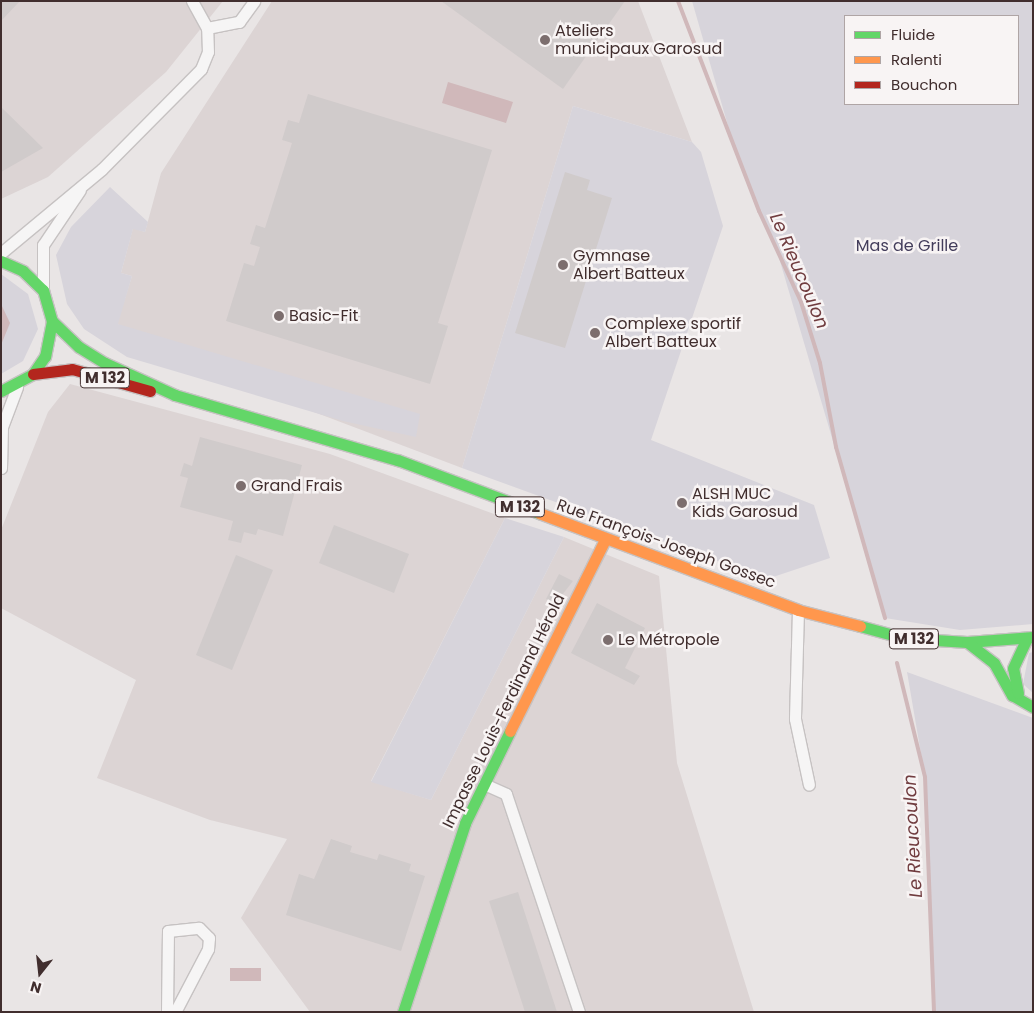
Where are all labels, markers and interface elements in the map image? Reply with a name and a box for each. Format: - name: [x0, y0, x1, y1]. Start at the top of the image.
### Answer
- legend: [844, 15, 1019, 105]
- place label: Ateliers municipaux Garosud: [555, 21, 722, 59]
- text: Fluide: [891, 24, 935, 45]
- marker: Ateliers municipaux Garosud: [539, 34, 551, 46]
- text: Ralenti: [891, 49, 942, 70]
- text: Bouchon: [891, 74, 957, 95]
- water label: Le Rieucoulon: [765, 210, 833, 332]
- park label: Mas de Grille: [856, 236, 958, 256]
- place label: Gymnase Albert Batteux: [573, 246, 685, 284]
- marker: Gymnase Albert Batteux: [557, 259, 569, 271]
- place label: Basic-Fit: [289, 306, 358, 326]
- marker: Basic-Fit: [273, 310, 285, 322]
- place label: Complexe sportif Albert Batteux: [605, 314, 741, 352]
- marker: Complexe sportif Albert Batteux: [589, 327, 601, 339]
- road number: M 132: [79, 366, 131, 390]
- place label: Grand Frais: [251, 476, 343, 496]
- marker: Grand Frais: [235, 480, 247, 492]
- place label: ALSH MUC Kids Garosud: [692, 484, 798, 522]
- road number: M 132: [494, 494, 546, 520]
- street label: Rue François-Joseph Gossec: [554, 495, 778, 593]
- marker: ALSH MUC Kids Garosud: [676, 497, 688, 509]
- street label: Impasse Louis-Ferdinand Hérold: [439, 591, 569, 831]
- road number: M 132: [888, 626, 940, 652]
- place label: Le Métropole: [618, 630, 720, 650]
- marker: Le Métropole: [602, 634, 614, 646]
- water label: Le Rieucoulon: [899, 774, 927, 898]
- north arrow: [15, 948, 65, 998]
- text: N: [28, 976, 44, 998]

